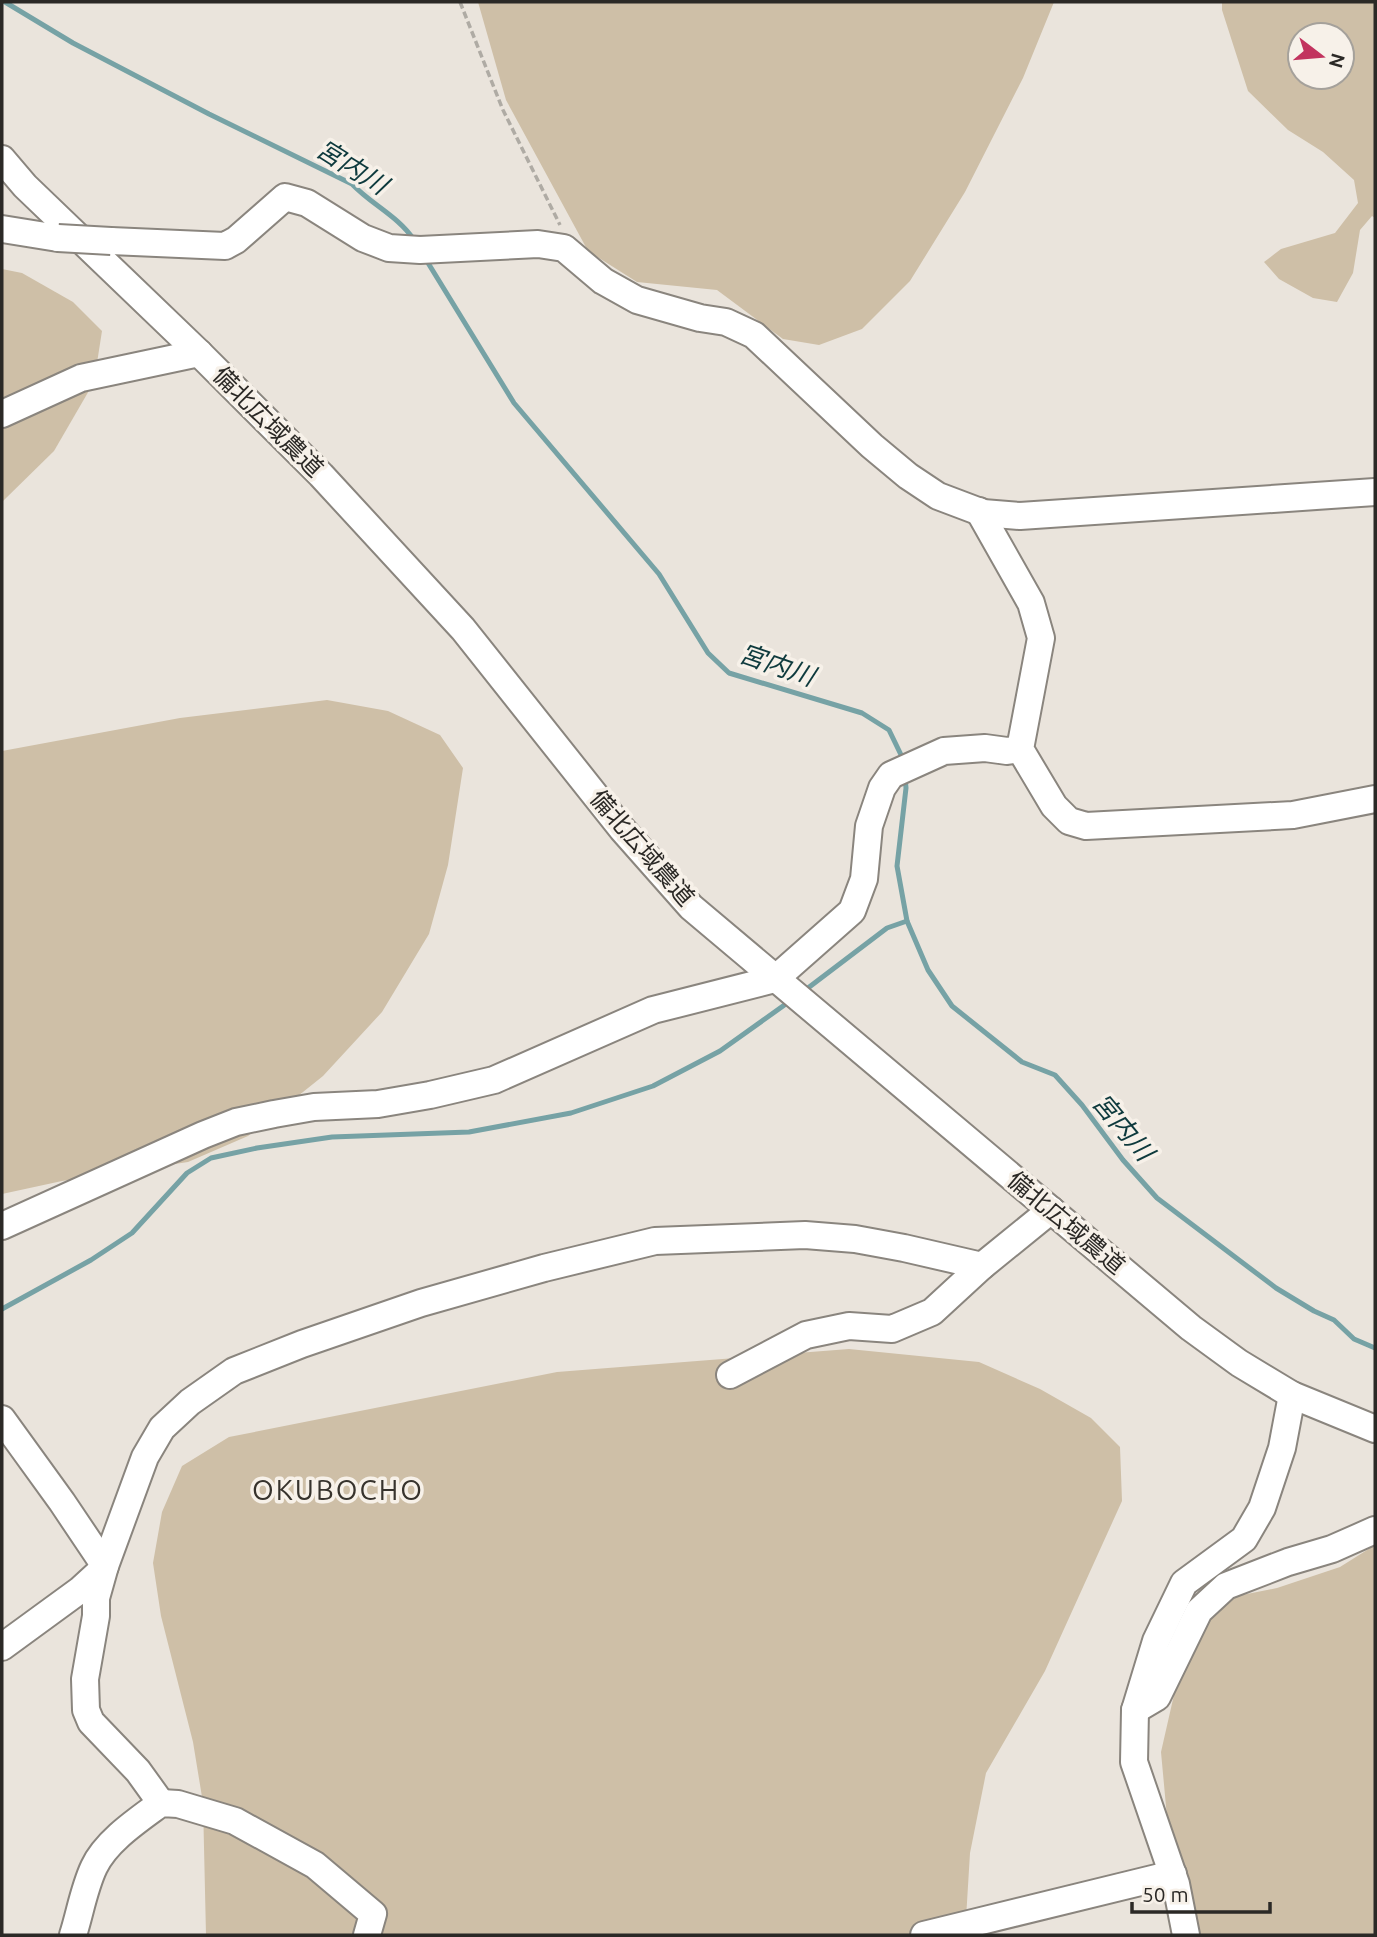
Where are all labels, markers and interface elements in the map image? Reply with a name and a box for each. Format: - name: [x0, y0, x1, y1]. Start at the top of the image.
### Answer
- north arrow: [1286, 21, 1356, 91]
- text: N: [1325, 51, 1350, 71]
- water label: 宮内川: [312, 134, 396, 201]
- street label: 備北広域農道: [208, 361, 329, 482]
- water label: 宮内川: [736, 638, 822, 692]
- street label: 備北広域農道: [585, 784, 700, 911]
- water label: 宮内川: [1087, 1087, 1161, 1168]
- street label: 備北広域農道: [1002, 1166, 1130, 1279]
- district label: OKUBOCHO: [252, 1474, 424, 1505]
- scale bar: [1132, 1870, 1270, 1914]
- text: 50 m: [1142, 1882, 1189, 1906]

